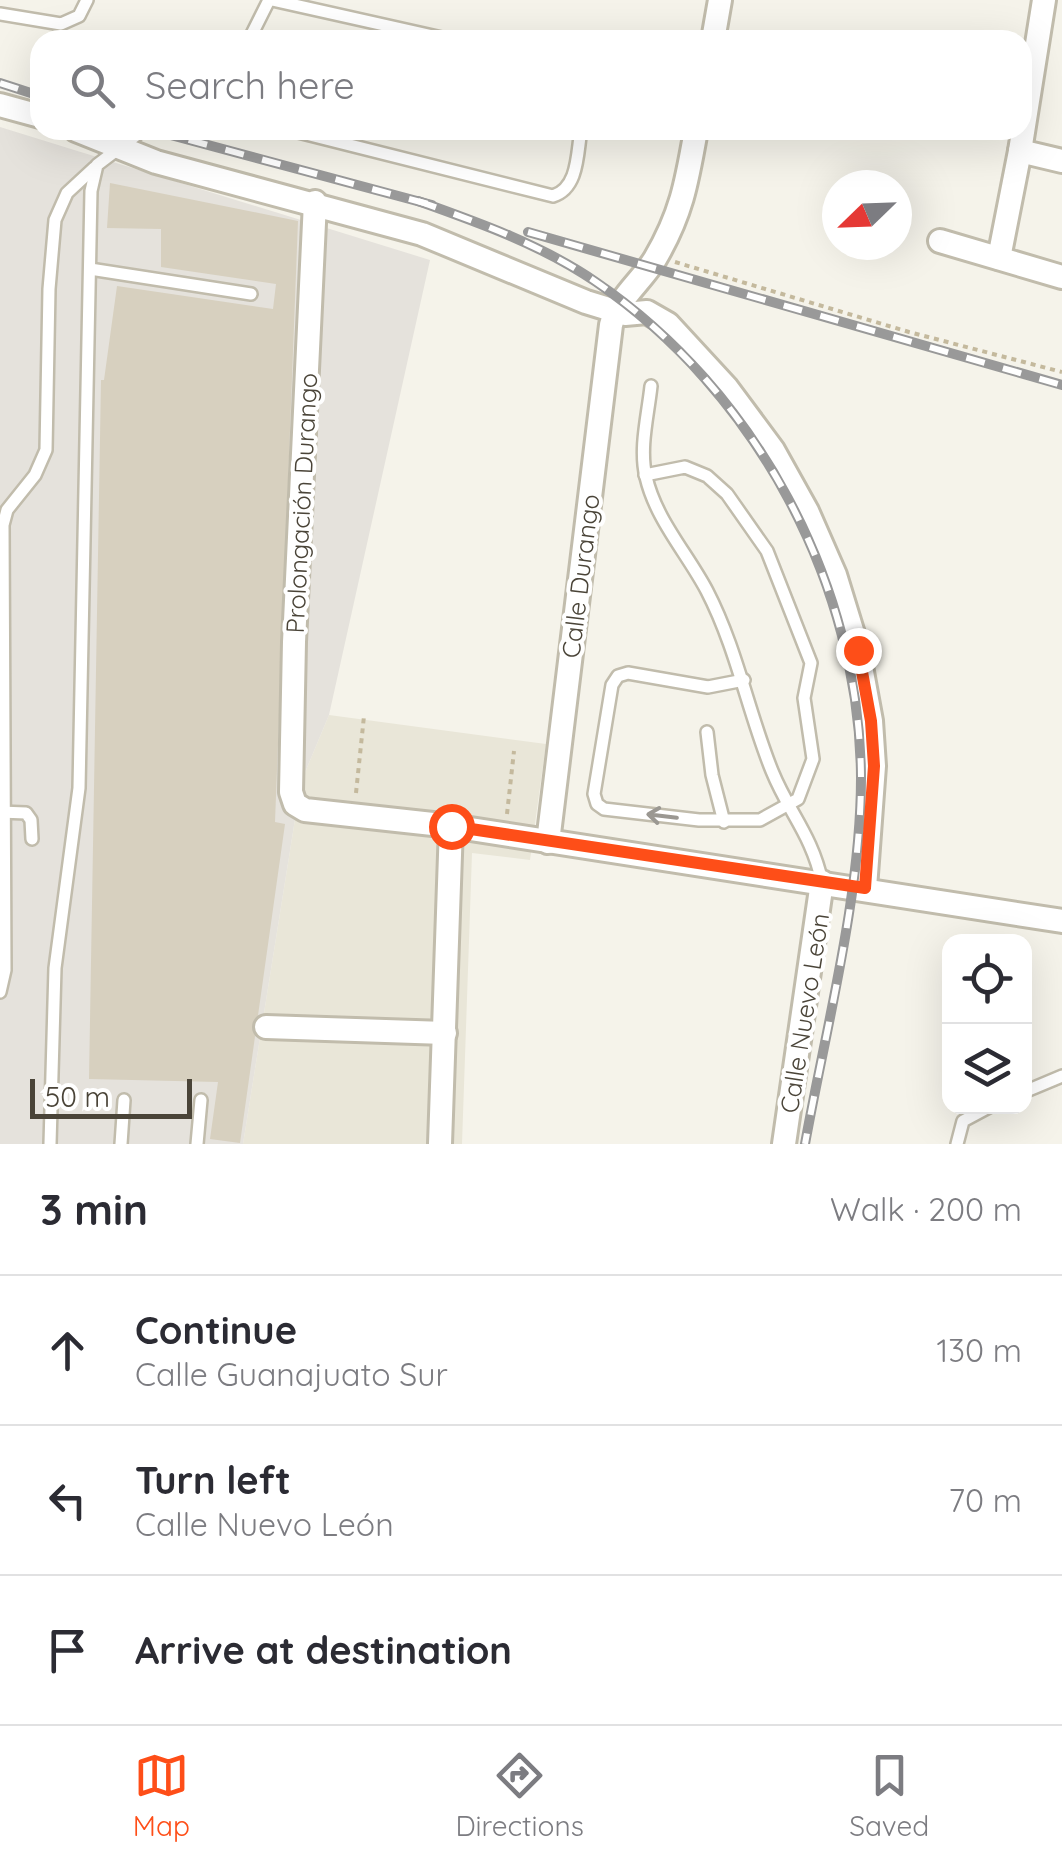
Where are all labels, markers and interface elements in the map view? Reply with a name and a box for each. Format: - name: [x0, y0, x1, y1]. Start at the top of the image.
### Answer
- search box: [30, 30, 1032, 140]
- icon: search: [65, 58, 120, 113]
- text: Search here: [145, 61, 355, 109]
- north arrow: [822, 170, 912, 260]
- street label: Prolongación Durango: [279, 372, 323, 634]
- street label: Calle Durango: [555, 492, 605, 660]
- route end: [836, 628, 882, 674]
- route start: [429, 804, 475, 850]
- one-way arrow: [646, 806, 679, 824]
- street label: Calle Nuevo León: [773, 911, 835, 1115]
- map controls: [942, 934, 1032, 1114]
- button: locate: [942, 934, 1032, 1024]
- button: layers: [942, 1024, 1032, 1114]
- scale bar: [30, 1074, 192, 1118]
- text: 50 m: [45, 1079, 110, 1114]
- text: 3 min: [40, 1183, 148, 1236]
- text: Walk · 200 m: [830, 1189, 1022, 1229]
- text: Continue: [135, 1306, 297, 1354]
- icon: ahead: [40, 1323, 95, 1378]
- text: 130 m: [936, 1330, 1022, 1370]
- text: Calle Guanajuato Sur: [135, 1354, 448, 1394]
- text: Turn left: [135, 1456, 291, 1504]
- icon: left: [40, 1473, 95, 1528]
- text: 70 m: [949, 1480, 1022, 1520]
- text: Calle Nuevo León: [135, 1504, 394, 1544]
- icon: arrive: [40, 1623, 95, 1678]
- text: Arrive at destination: [135, 1626, 512, 1674]
- tab: Map: [133, 1748, 190, 1843]
- tab: Directions: [455, 1748, 584, 1843]
- tab: Saved: [849, 1748, 929, 1843]

